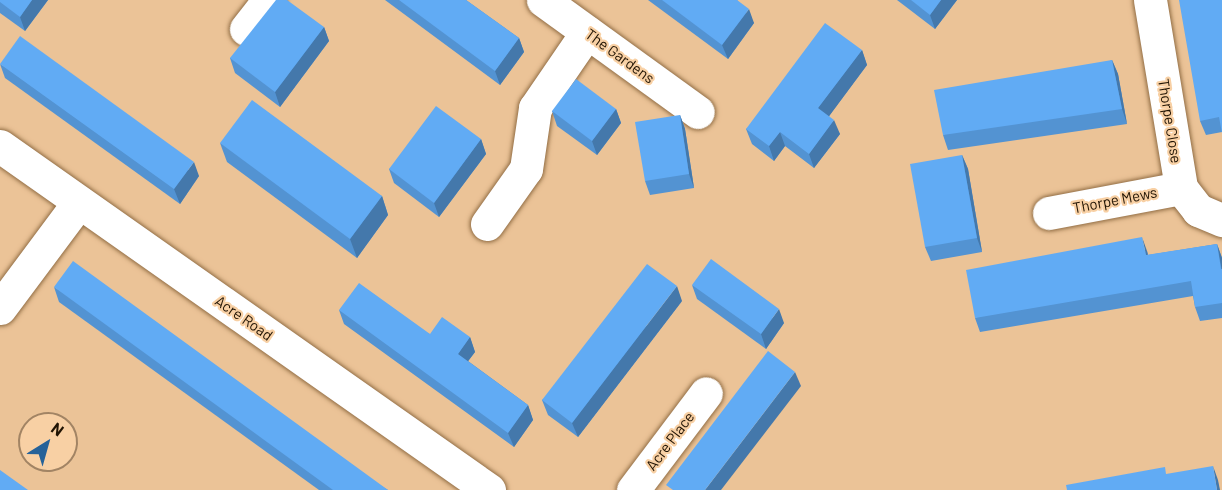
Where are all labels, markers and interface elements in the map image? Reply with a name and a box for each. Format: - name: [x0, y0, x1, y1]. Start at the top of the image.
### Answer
- street label: The Gardens: [582, 25, 658, 87]
- street label: Thorpe Close: [1154, 77, 1186, 165]
- street label: Thorpe Mews: [1071, 183, 1159, 217]
- street label: Acre Road: [212, 292, 276, 344]
- street label: Acre Place: [642, 408, 698, 474]
- north arrow: [18, 412, 78, 472]
- text: N: [48, 418, 68, 440]

